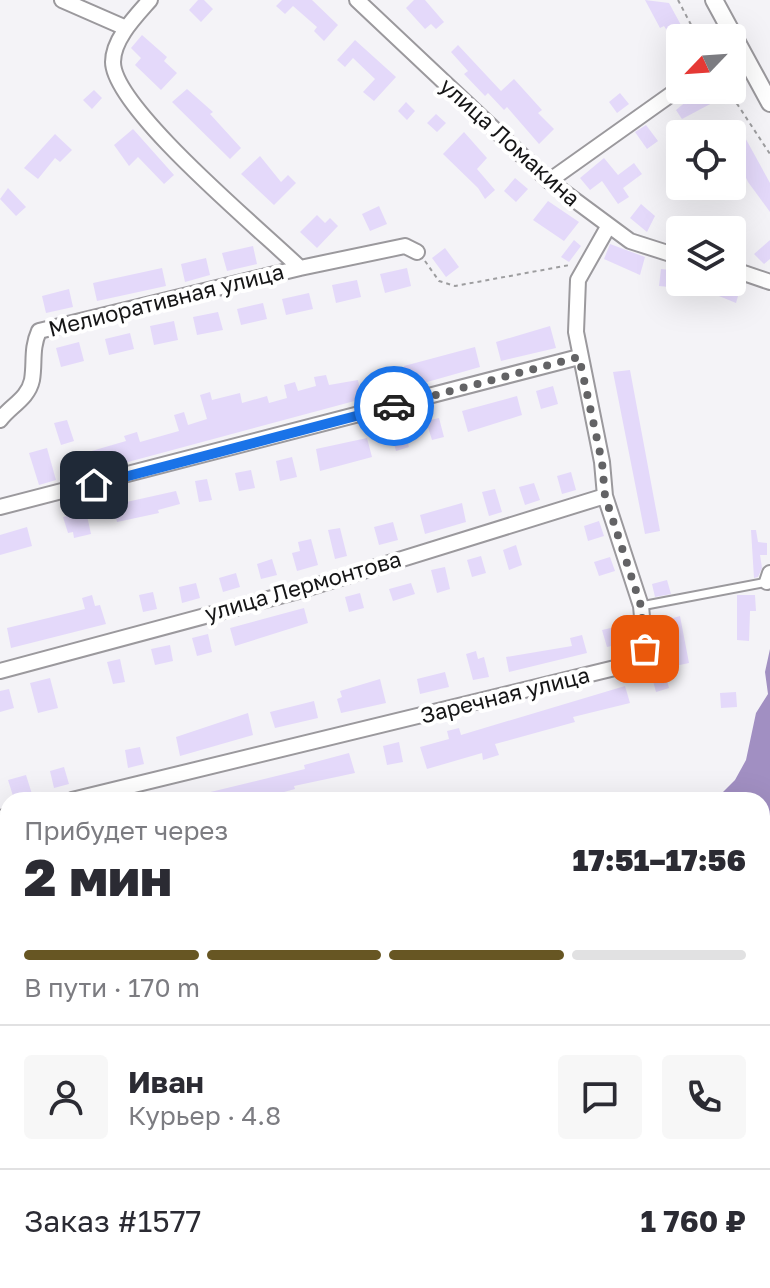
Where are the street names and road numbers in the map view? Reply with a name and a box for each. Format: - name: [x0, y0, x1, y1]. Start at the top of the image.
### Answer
- street label: улица Ломакина: [435, 72, 586, 212]
- street label: Мелиоративная улица: [45, 257, 286, 342]
- street label: улица Лермонтова: [202, 545, 404, 626]
- street label: Заречная улица: [418, 660, 592, 729]

